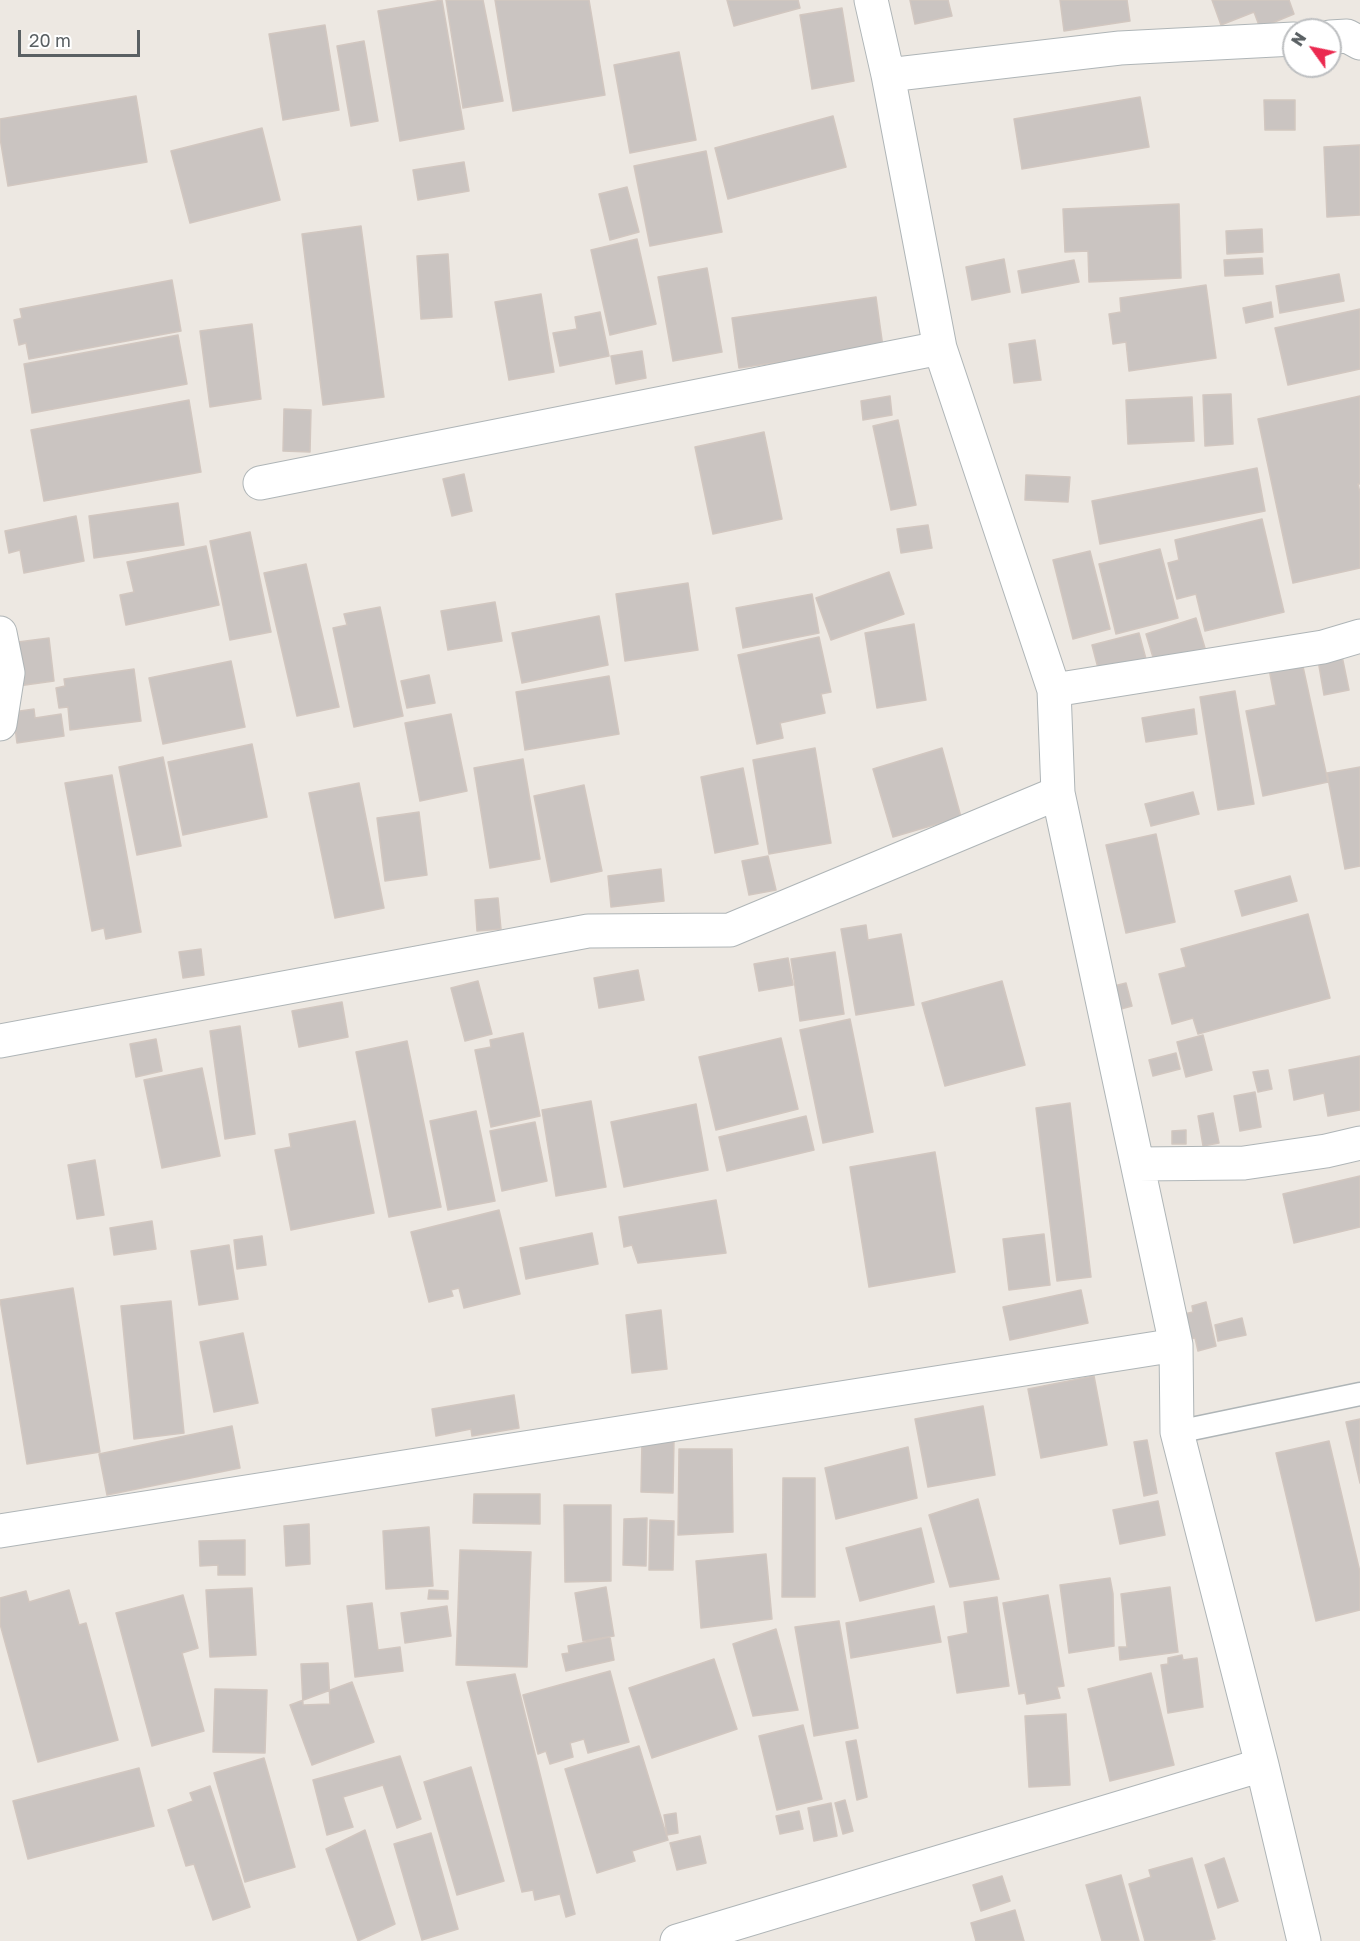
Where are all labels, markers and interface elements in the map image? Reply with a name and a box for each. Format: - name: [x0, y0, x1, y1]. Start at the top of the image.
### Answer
- scale bar: [21, 18, 142, 56]
- north arrow: [1282, 18, 1342, 78]
- text: 20 m: [29, 29, 71, 51]
- text: N: [1287, 29, 1310, 50]

